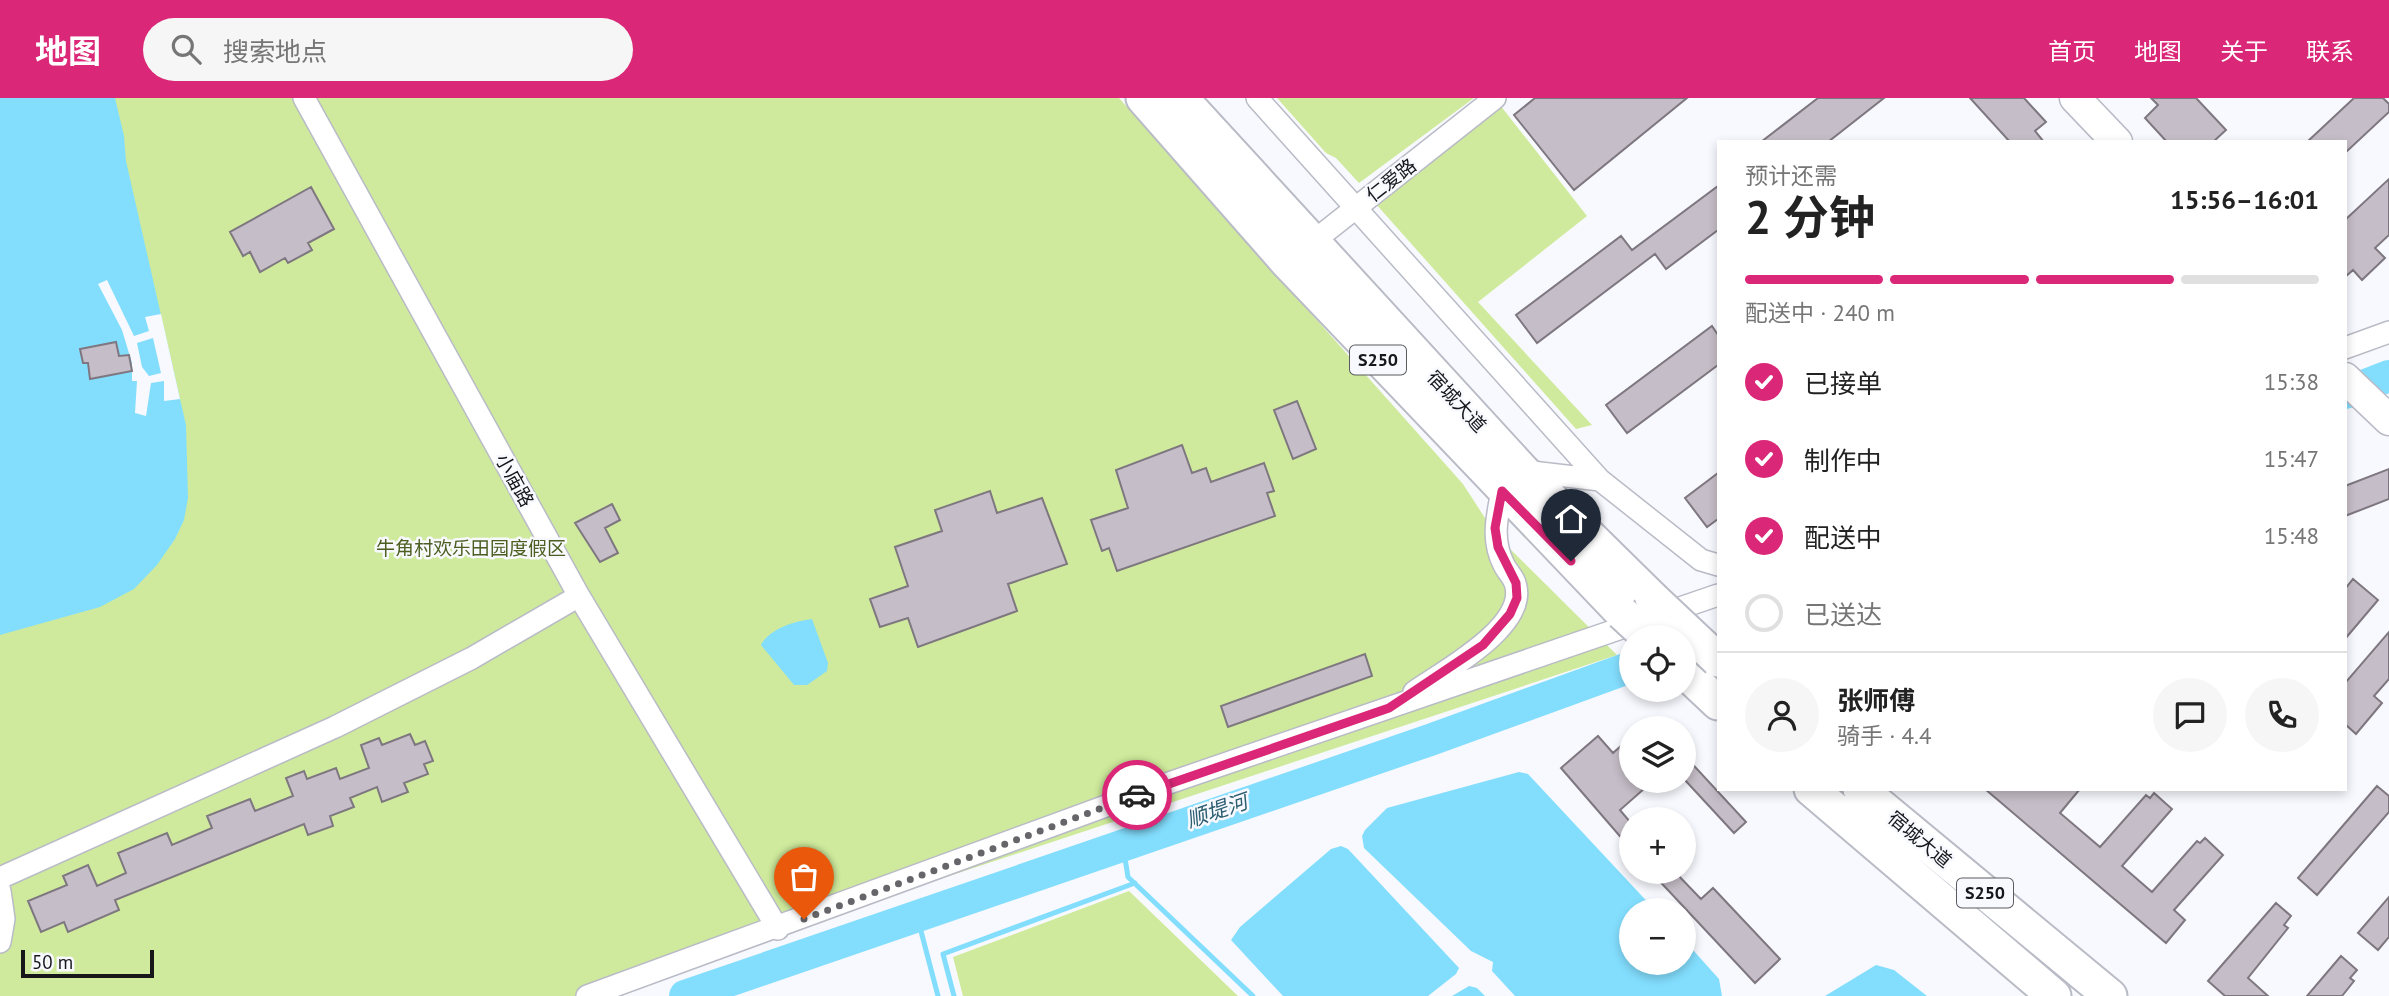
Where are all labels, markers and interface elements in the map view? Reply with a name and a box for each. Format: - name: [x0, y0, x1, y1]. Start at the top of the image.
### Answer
- search box: [143, 18, 633, 81]
- text: 地图: [35, 29, 101, 72]
- icon: search: [167, 30, 205, 68]
- text: 搜索地点: [223, 35, 327, 68]
- text: 首页: [2048, 36, 2096, 67]
- text: 地图: [2134, 36, 2182, 67]
- text: 关于: [2220, 36, 2268, 67]
- text: 联系: [2306, 36, 2354, 67]
- street label: 仁爱路: [1361, 153, 1421, 207]
- text: 预计还需: [1745, 161, 1837, 190]
- text: 15:56–16:01: [2170, 183, 2319, 216]
- text: 2 分钟: [1745, 187, 1875, 247]
- text: 配送中 · 240 m: [1745, 298, 1895, 327]
- road number: S250: [1350, 346, 1406, 374]
- icon: check: [1745, 363, 1783, 401]
- street label: 宿城大道: [1422, 365, 1492, 437]
- text: 已接单: [1804, 367, 1882, 400]
- text: 15:38: [2264, 367, 2319, 396]
- icon: check: [1745, 440, 1783, 478]
- text: 制作中: [1804, 444, 1882, 477]
- text: 15:47: [2264, 444, 2319, 473]
- street label: 小庙路: [491, 449, 539, 511]
- pin: [1541, 489, 1601, 561]
- icon: home: [1552, 500, 1590, 538]
- icon: check: [1745, 517, 1783, 555]
- text: 配送中: [1804, 521, 1882, 554]
- text: 15:48: [2264, 521, 2319, 550]
- park label: 牛角村欢乐田园度假区: [376, 536, 566, 560]
- text: 已送达: [1804, 598, 1882, 631]
- map controls: [1619, 625, 1696, 975]
- button: locate: [1619, 625, 1696, 702]
- button: person: [1745, 678, 1819, 752]
- button: chat: [2153, 678, 2227, 752]
- button: phone: [2245, 678, 2319, 752]
- text: 张师傅: [1837, 684, 1915, 717]
- button: layers: [1619, 716, 1696, 793]
- text: 骑手 · 4.4: [1837, 721, 1931, 750]
- courier: [1102, 760, 1172, 830]
- icon: car: [1118, 776, 1156, 814]
- water label: 顺堤河: [1183, 786, 1255, 834]
- street label: 宿城大道: [1883, 805, 1957, 873]
- button: +: [1619, 807, 1696, 884]
- pin: [774, 847, 834, 919]
- icon: bag: [785, 858, 823, 896]
- road number: S250: [1957, 878, 2013, 908]
- button: −: [1619, 898, 1696, 975]
- scale bar: [21, 947, 154, 979]
- text: 50 m: [32, 950, 73, 974]

